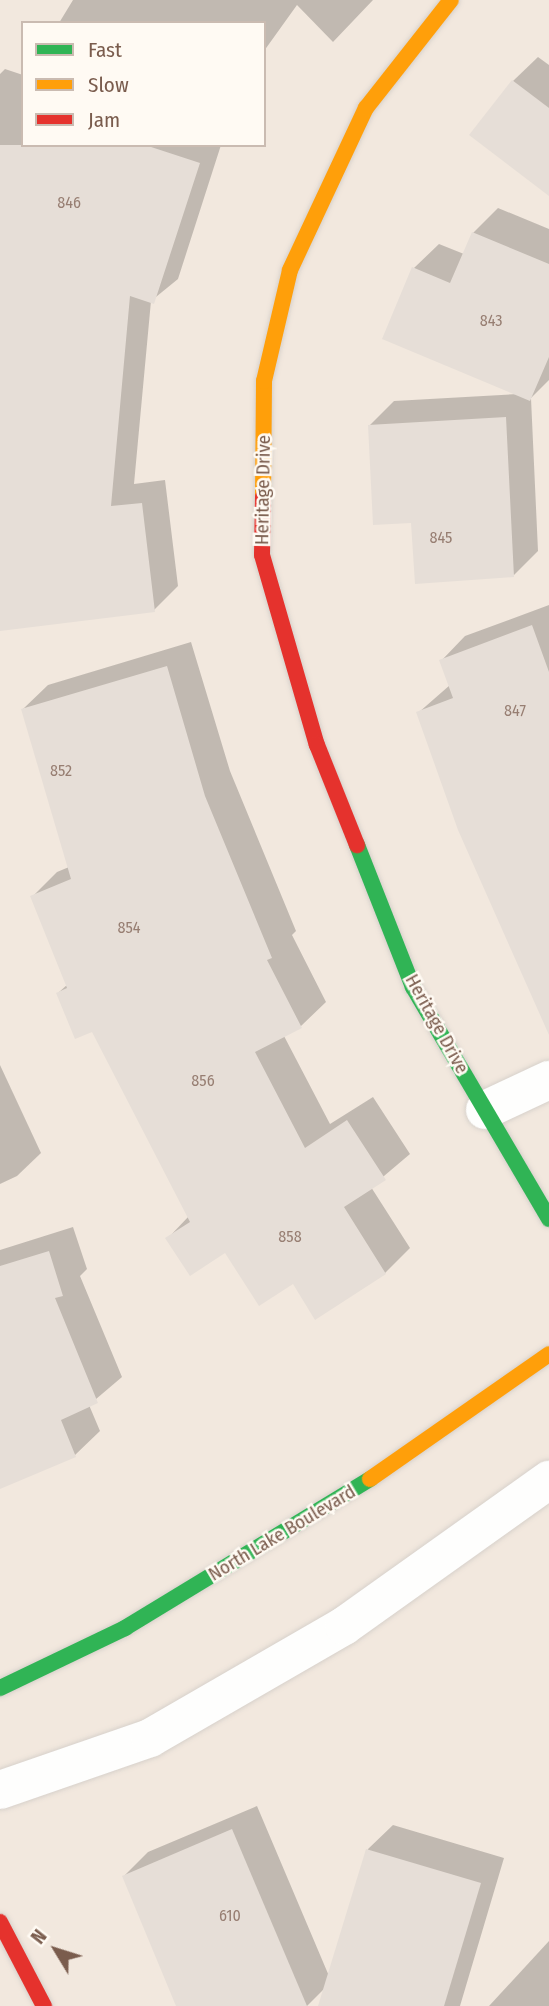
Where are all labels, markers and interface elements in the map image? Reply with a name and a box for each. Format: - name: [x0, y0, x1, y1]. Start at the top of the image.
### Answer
- legend: [21, 21, 266, 147]
- text: Fast: [88, 37, 122, 63]
- text: Slow: [88, 72, 129, 98]
- text: Jam: [88, 107, 120, 133]
- house number: 846: [57, 193, 81, 213]
- house number: 843: [480, 311, 502, 331]
- street label: Heritage Drive: [251, 435, 275, 545]
- house number: 845: [430, 528, 452, 548]
- house number: 847: [504, 701, 526, 721]
- house number: 852: [50, 761, 72, 781]
- house number: 854: [117, 918, 141, 938]
- street label: Heritage Drive: [400, 970, 474, 1078]
- house number: 856: [191, 1071, 215, 1091]
- house number: 858: [278, 1227, 302, 1247]
- street label: North Lake Boulevard: [204, 1480, 360, 1586]
- house number: 610: [219, 1906, 241, 1926]
- north arrow: [21, 1915, 91, 1985]
- text: N: [26, 1925, 52, 1948]

